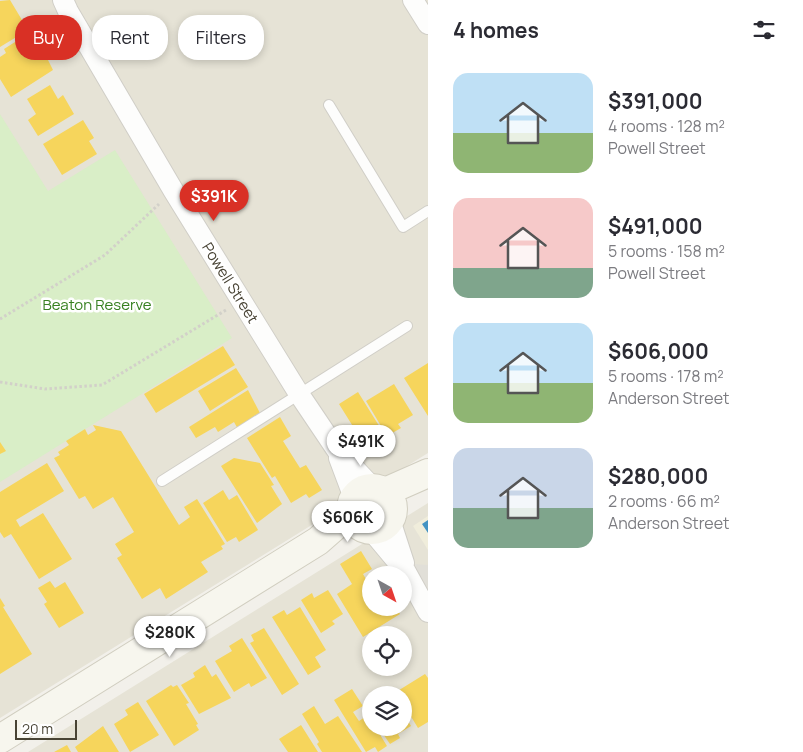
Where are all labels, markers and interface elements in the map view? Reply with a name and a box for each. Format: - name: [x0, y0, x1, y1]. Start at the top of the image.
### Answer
- chip: Buy: [15, 15, 82, 60]
- chip: Rent: [92, 15, 168, 60]
- chip: Filters: [178, 15, 264, 60]
- text: 4 homes: [453, 16, 539, 44]
- icon: filters: [750, 16, 778, 44]
- text: $391,000: [608, 87, 703, 115]
- icon: home: [493, 93, 553, 153]
- text: 4 rooms · 128 m²: [608, 115, 725, 137]
- text: Powell Street: [608, 137, 706, 159]
- pin: $391K: [179, 180, 249, 222]
- text: $391K: [191, 185, 237, 207]
- text: $491,000: [608, 212, 703, 240]
- icon: home: [493, 218, 553, 278]
- street label: Powell Street: [197, 238, 264, 327]
- text: 5 rooms · 158 m²: [608, 240, 725, 262]
- text: Powell Street: [608, 262, 706, 284]
- park label: Beaton Reserve: [43, 294, 152, 315]
- text: $606,000: [608, 337, 709, 365]
- icon: home: [493, 343, 553, 403]
- text: 5 rooms · 178 m²: [608, 365, 724, 387]
- text: Anderson Street: [608, 387, 729, 409]
- pin: $491K: [326, 424, 396, 467]
- text: $491K: [338, 430, 384, 452]
- text: $280,000: [608, 462, 708, 490]
- icon: home: [493, 468, 553, 528]
- text: 2 rooms · 66 m²: [608, 490, 720, 512]
- pin: $606K: [313, 500, 383, 543]
- text: $606K: [323, 506, 373, 528]
- text: Anderson Street: [608, 512, 729, 534]
- north arrow: [362, 566, 412, 616]
- map controls: [362, 566, 412, 736]
- pin: $280K: [135, 616, 205, 658]
- text: $280K: [145, 621, 195, 643]
- button: locate: [362, 626, 412, 676]
- button: layers: [362, 686, 412, 736]
- scale bar: [15, 717, 78, 740]
- text: 20 m: [22, 719, 53, 738]

